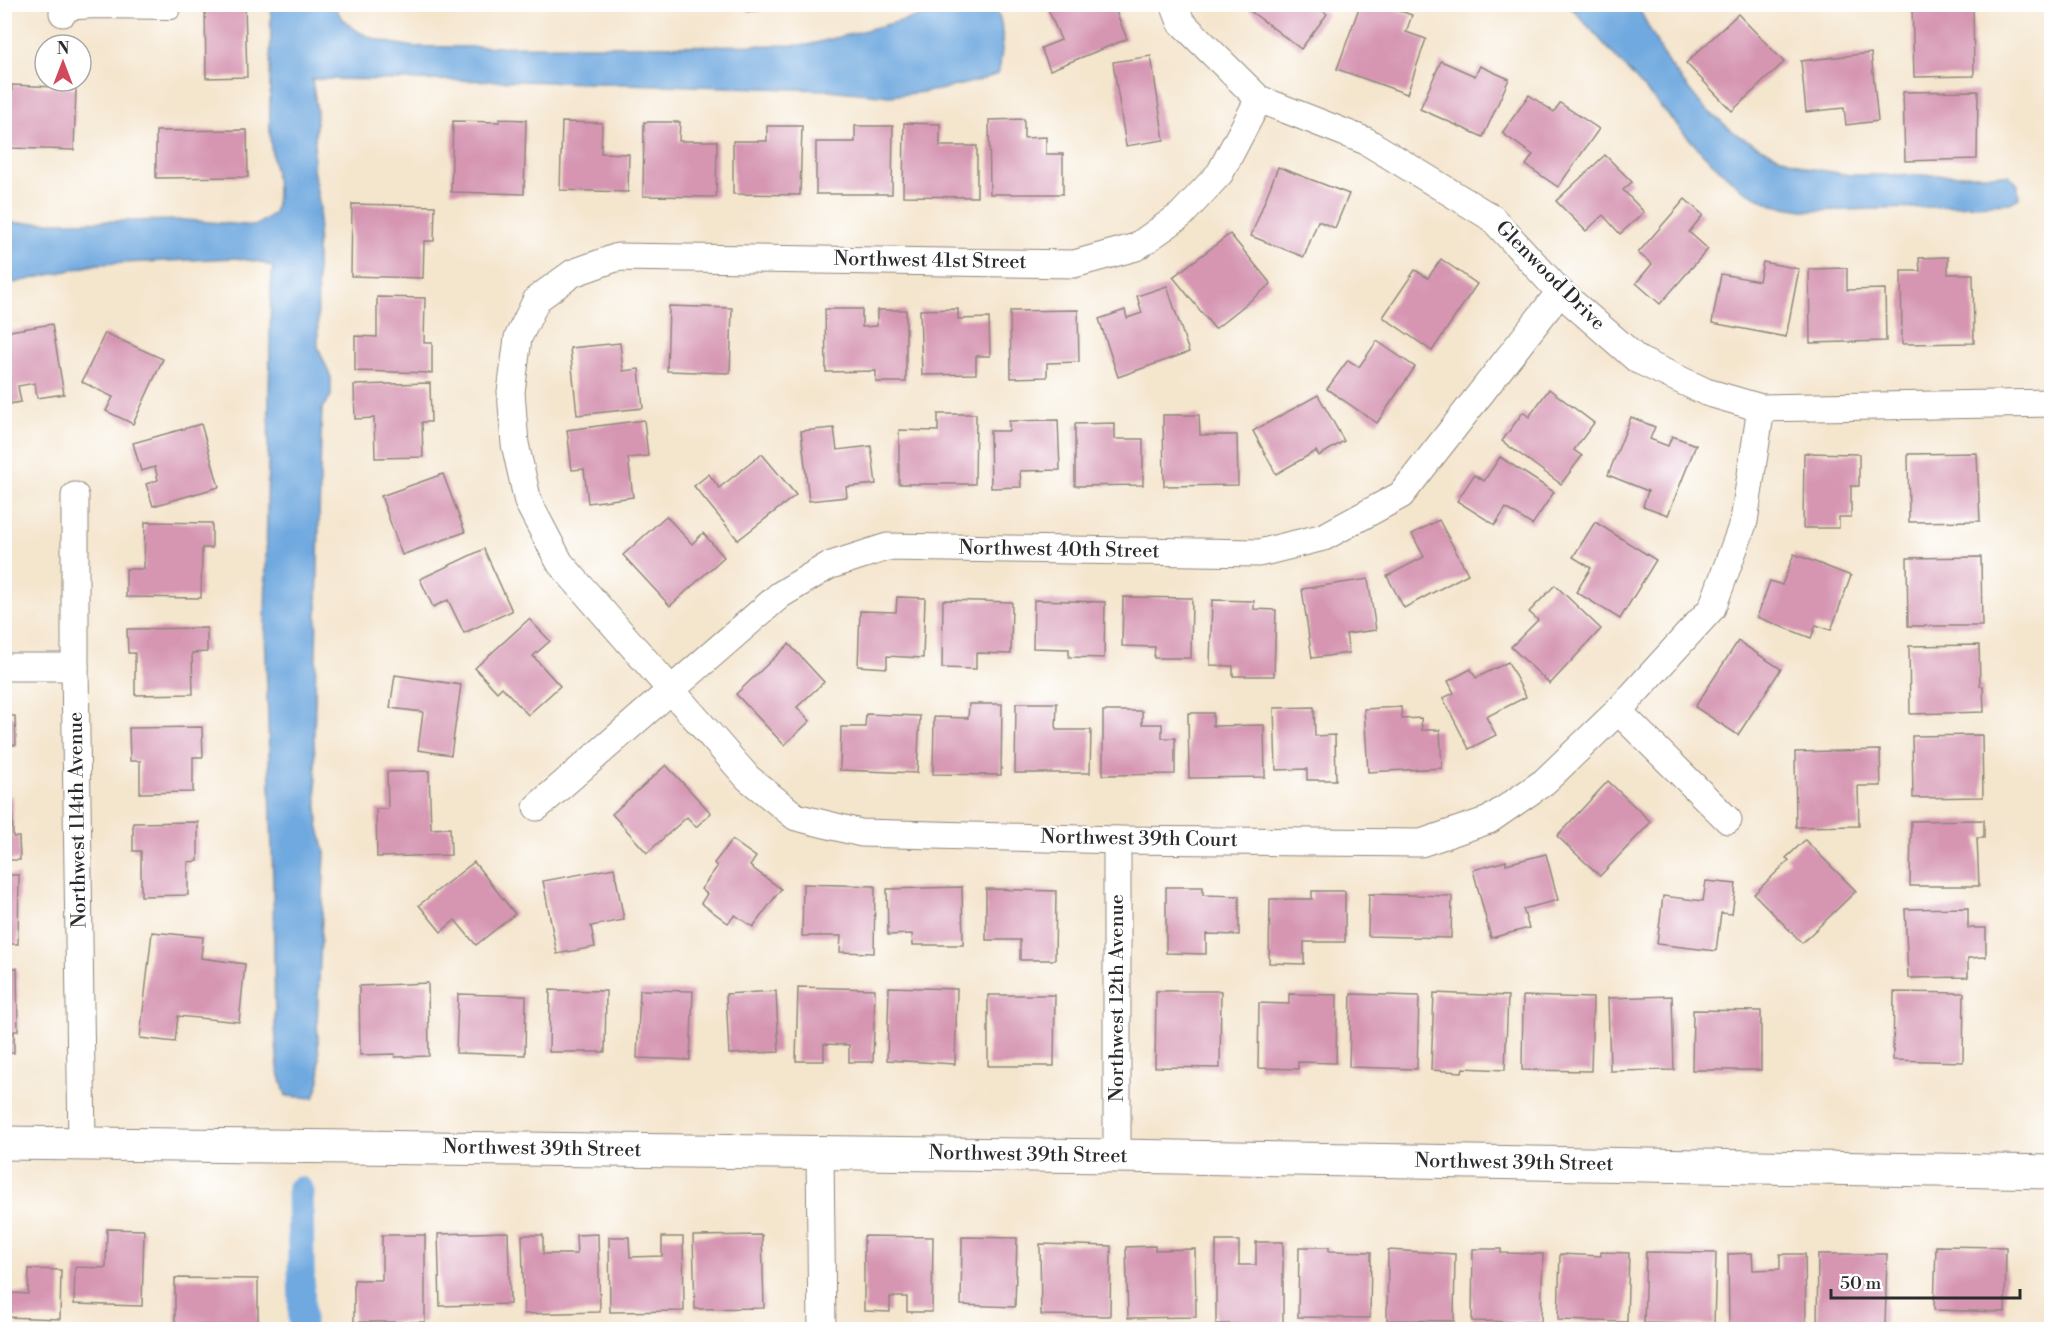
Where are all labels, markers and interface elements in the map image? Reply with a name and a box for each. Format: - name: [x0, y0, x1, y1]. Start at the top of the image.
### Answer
- north arrow: [33, 33, 93, 93]
- text: N: [57, 39, 70, 59]
- street label: Glenwood Drive: [1490, 216, 1610, 336]
- street label: Northwest 41st Street: [833, 247, 1027, 275]
- street label: Northwest 40th Street: [958, 536, 1160, 564]
- street label: Northwest 114th Avenue: [64, 712, 92, 928]
- street label: Northwest 39th Court: [1040, 825, 1238, 853]
- street label: Northwest 12th Avenue: [1105, 894, 1130, 1102]
- street label: Northwest 39th Street: [442, 1135, 642, 1163]
- street label: Northwest 39th Street: [928, 1141, 1128, 1169]
- street label: Northwest 39th Street: [1414, 1149, 1614, 1177]
- scale bar: [1831, 1262, 2020, 1300]
- text: 50 m: [1840, 1272, 1882, 1295]

